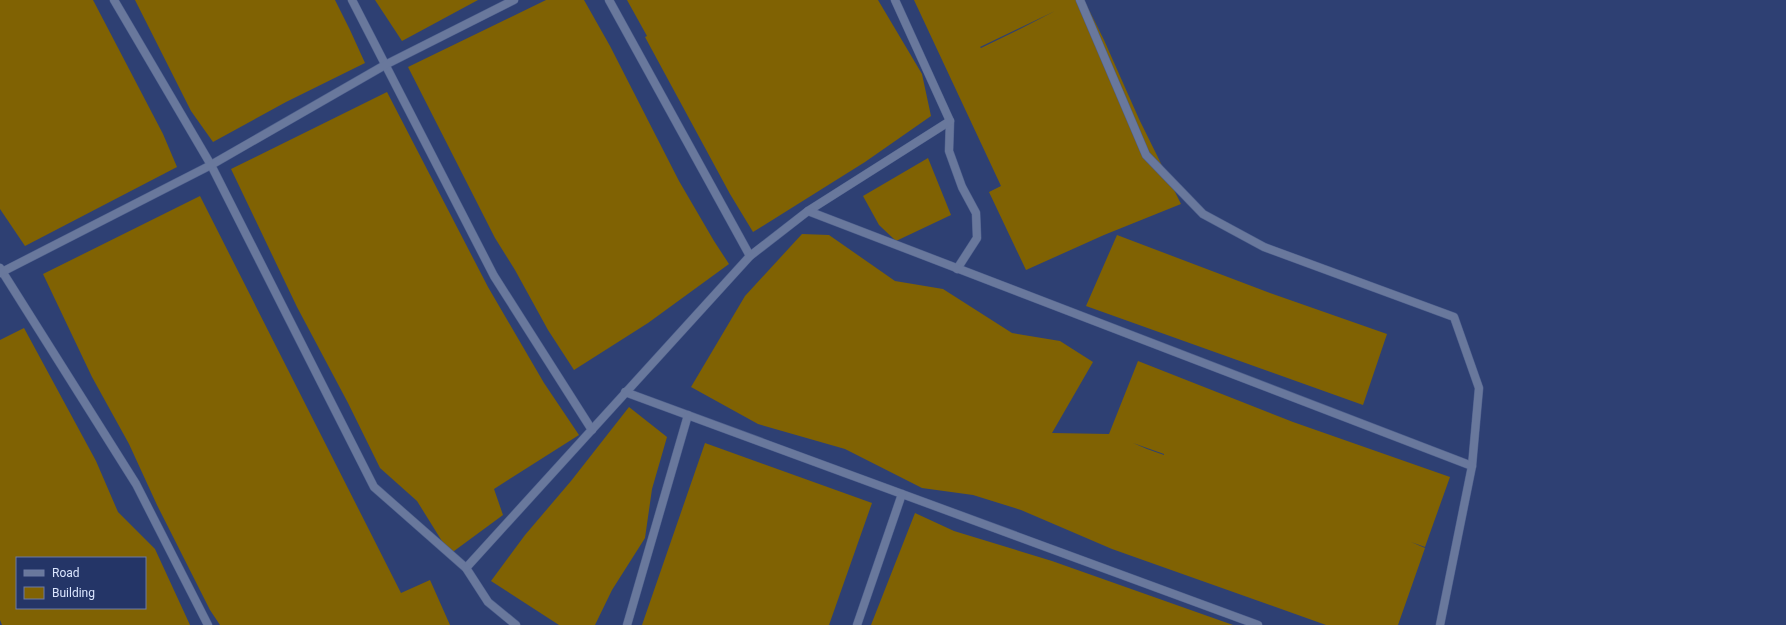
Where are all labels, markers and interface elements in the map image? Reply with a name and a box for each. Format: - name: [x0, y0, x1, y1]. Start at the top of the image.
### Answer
- legend: [16, 557, 146, 609]
- text: Road: [52, 566, 80, 580]
- text: Building: [52, 586, 95, 600]

